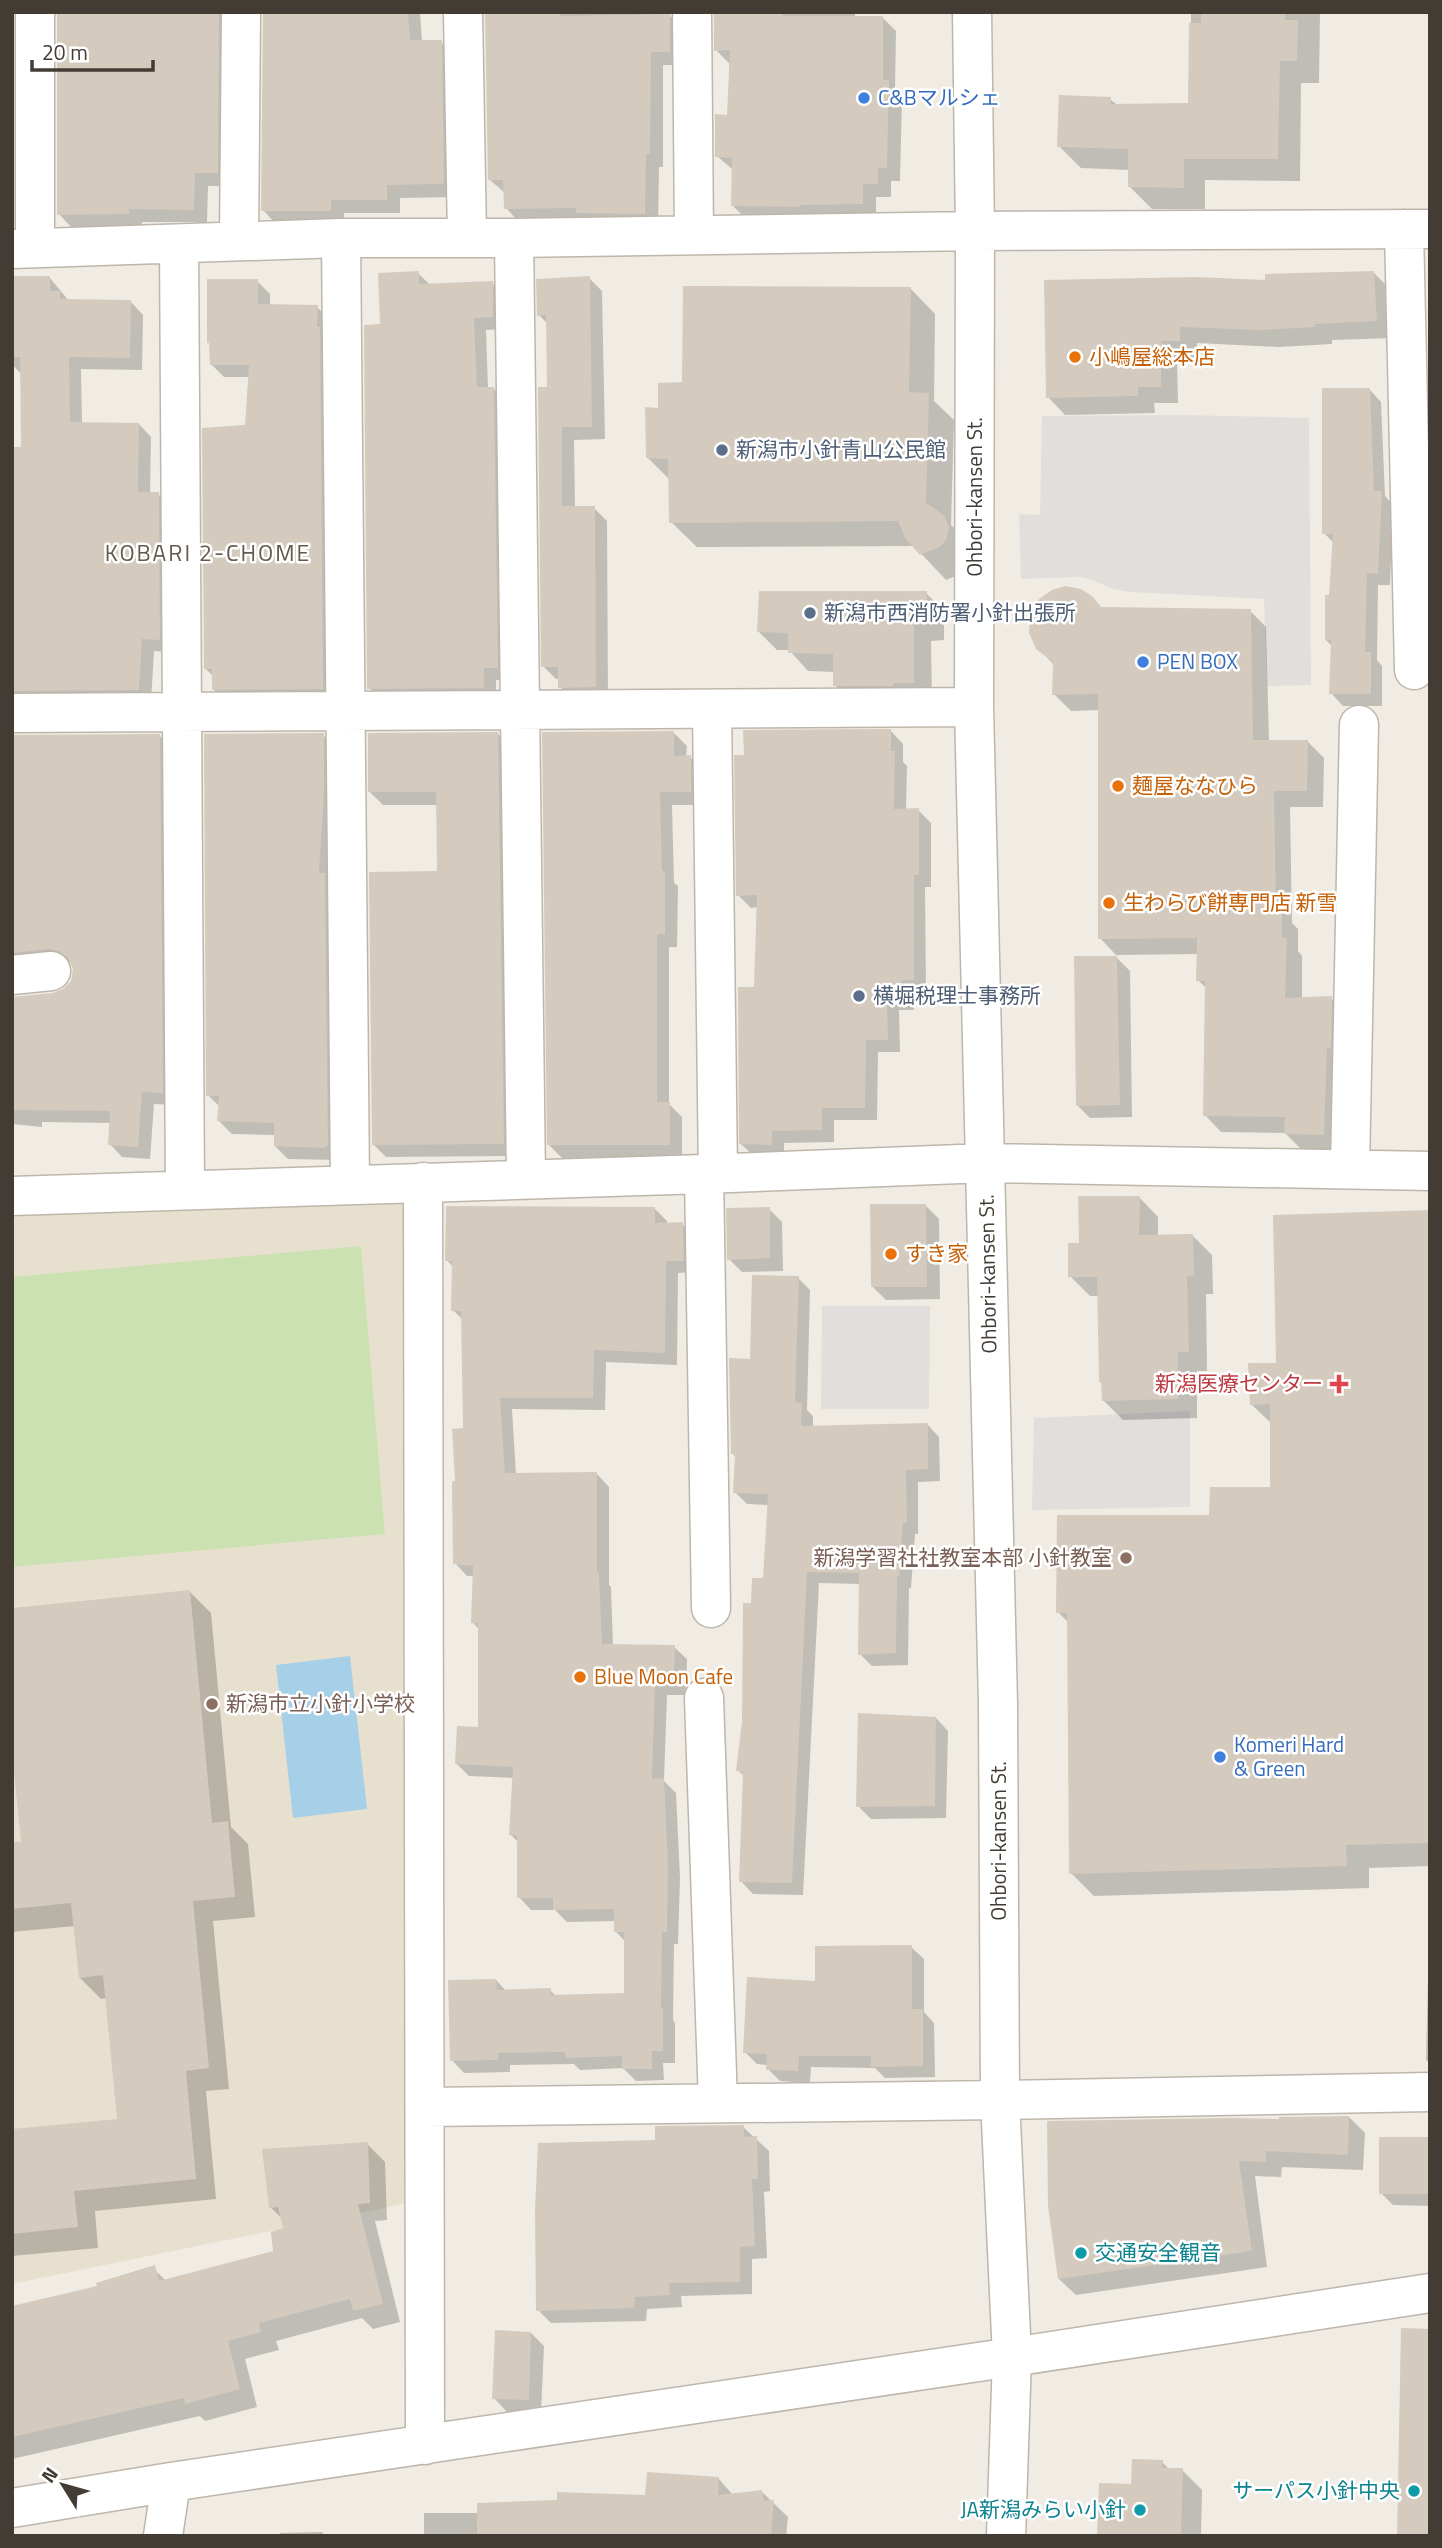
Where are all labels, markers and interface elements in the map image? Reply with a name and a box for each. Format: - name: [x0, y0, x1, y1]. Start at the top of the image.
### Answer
- scale bar: [32, 28, 152, 72]
- text: 20 m: [42, 36, 88, 68]
- place label: C&Bマルシェ: [878, 81, 1001, 113]
- marker: C&Bマルシェ: [856, 90, 872, 106]
- place label: 小嶋屋総本店: [1089, 340, 1215, 372]
- marker: 小嶋屋総本店: [1067, 349, 1083, 365]
- street label: Ohbori-kansen St.: [958, 417, 990, 577]
- place label: 新潟市小針青山公民館: [736, 433, 946, 465]
- marker: 新潟市小針青山公民館: [714, 442, 730, 458]
- district label: KOBARI 2-CHOME: [105, 535, 311, 570]
- place label: 新潟市西消防署小針出張所: [824, 596, 1076, 628]
- marker: 新潟市西消防署小針出張所: [802, 605, 818, 621]
- place label: PEN BOX: [1157, 645, 1238, 677]
- marker: PEN BOX: [1135, 654, 1151, 670]
- place label: 麺屋ななひら: [1132, 769, 1258, 801]
- marker: 麺屋ななひら: [1110, 778, 1126, 794]
- place label: 生わらび餅専門店 新雪: [1123, 886, 1338, 918]
- marker: 生わらび餅専門店 新雪: [1101, 895, 1117, 911]
- place label: 横堀税理士事務所: [873, 979, 1041, 1011]
- marker: 横堀税理士事務所: [851, 988, 867, 1004]
- street label: Ohbori-kansen St.: [970, 1194, 1004, 1354]
- place label: すき家: [905, 1237, 968, 1269]
- marker: すき家: [883, 1246, 899, 1262]
- place label: 新潟医療センター: [1155, 1367, 1323, 1399]
- marker: 新潟医療センター: [1329, 1374, 1349, 1394]
- place label: 新潟学習社社教室本部 小針教室: [813, 1541, 1112, 1573]
- marker: 新潟学習社社教室本部 小針教室: [1118, 1550, 1134, 1566]
- place label: Blue Moon Cafe: [594, 1660, 733, 1692]
- marker: Blue Moon Cafe: [572, 1669, 588, 1685]
- place label: 新潟市立小針小学校: [226, 1687, 415, 1719]
- marker: 新潟市立小針小学校: [204, 1696, 220, 1712]
- place label: Komeri Hard & Green: [1234, 1728, 1344, 1784]
- marker: Komeri Hard & Green: [1212, 1749, 1228, 1765]
- street label: Ohbori-kansen St.: [982, 1761, 1014, 1921]
- place label: 交通安全観音: [1095, 2236, 1221, 2268]
- marker: 交通安全観音: [1073, 2245, 1089, 2261]
- north arrow: [28, 2450, 98, 2520]
- text: N: [33, 2460, 65, 2488]
- place label: サーパス小針中央: [1232, 2474, 1400, 2506]
- marker: サーパス小針中央: [1406, 2483, 1422, 2499]
- place label: JA新潟みらい小針: [960, 2493, 1126, 2525]
- marker: JA新潟みらい小針: [1132, 2502, 1148, 2518]

